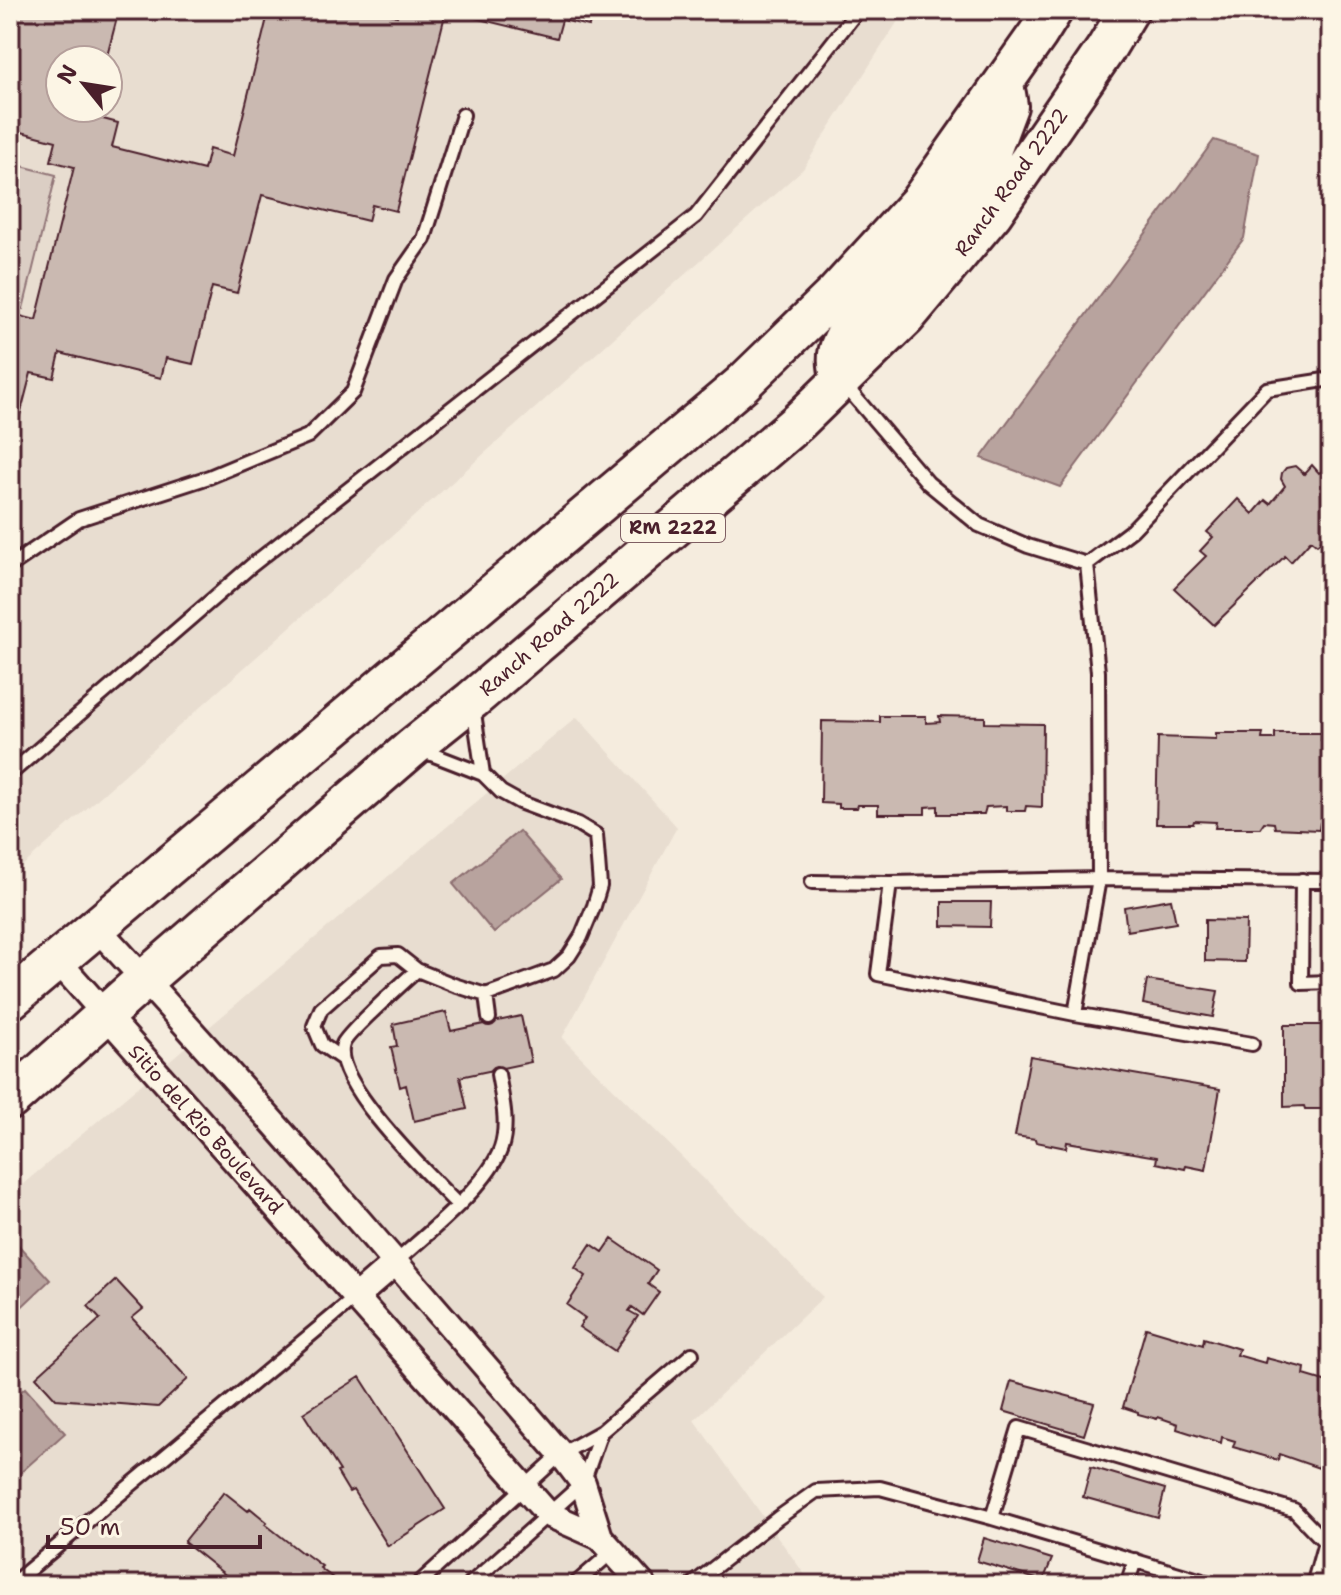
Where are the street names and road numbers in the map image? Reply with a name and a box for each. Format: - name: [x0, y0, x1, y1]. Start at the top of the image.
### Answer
- street label: Ranch Road 2222: [948, 103, 1074, 261]
- road number: RM 2222: [621, 514, 725, 542]
- street label: Ranch Road 2222: [474, 566, 624, 702]
- street label: Sitio del Rio Boulevard: [123, 1039, 289, 1220]

